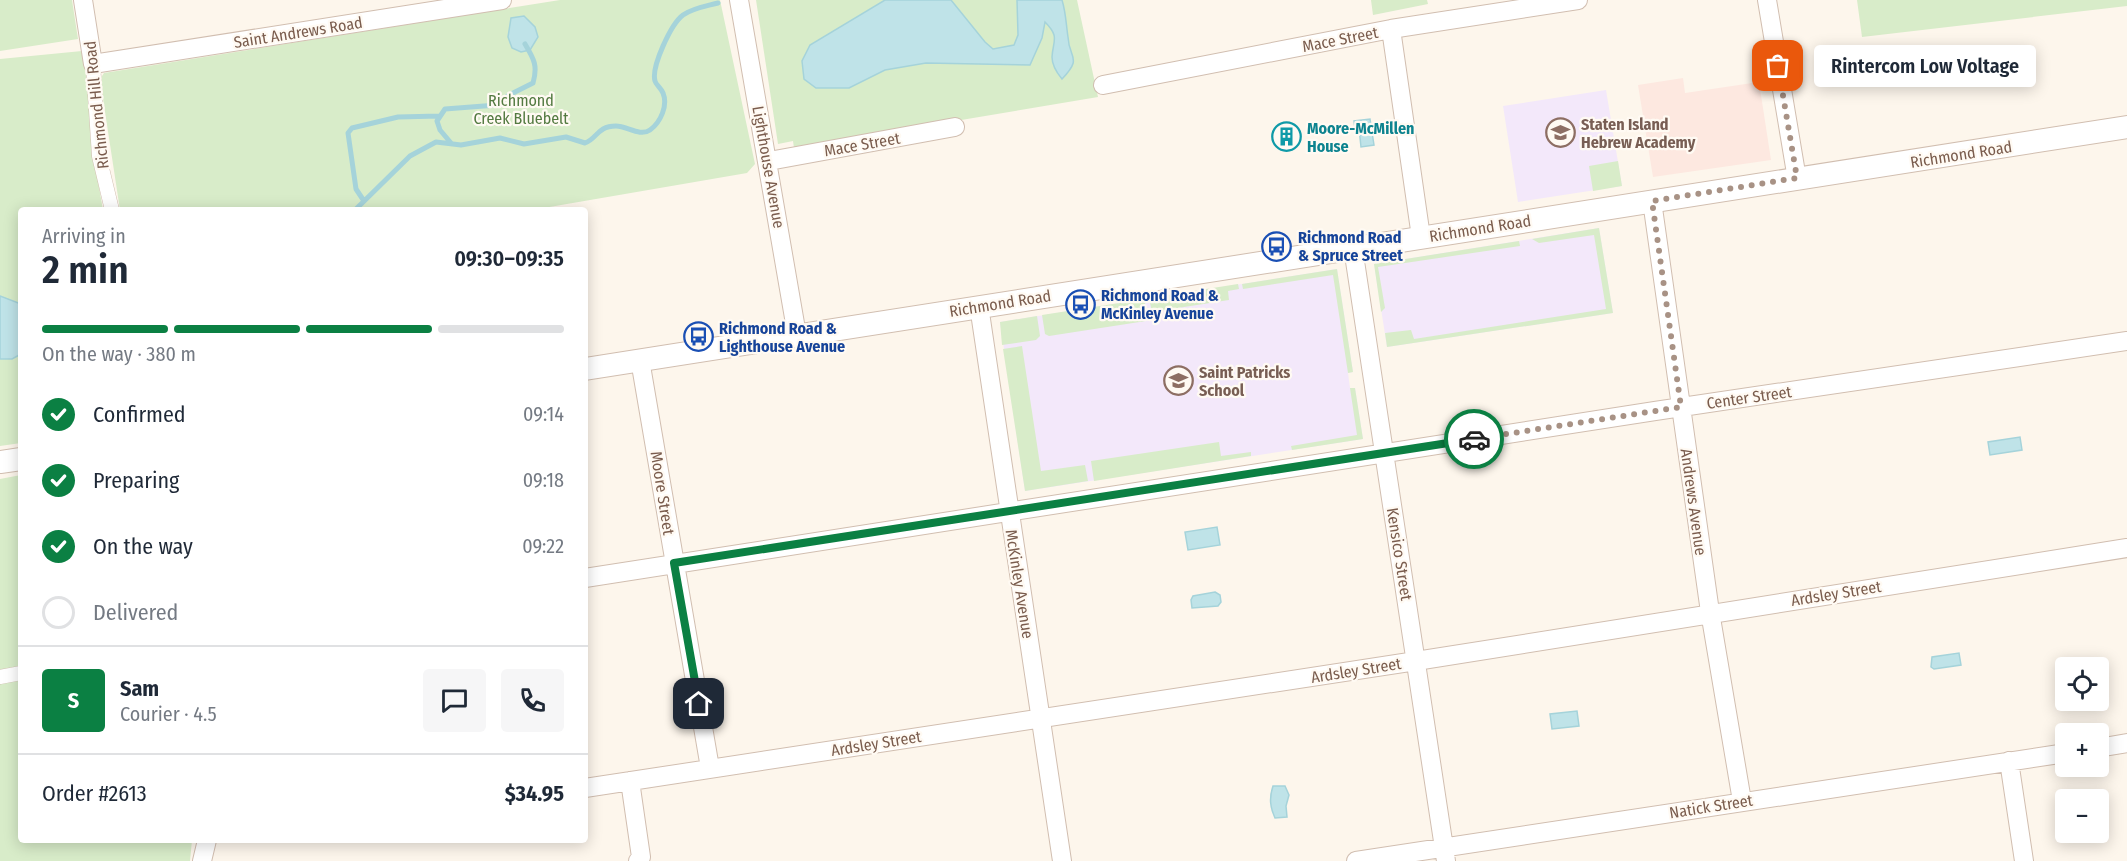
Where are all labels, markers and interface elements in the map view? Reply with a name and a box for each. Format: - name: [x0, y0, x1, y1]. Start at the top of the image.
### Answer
- street label: Saint Andrews Road: [232, 13, 364, 52]
- street label: Mace Street: [1301, 23, 1380, 56]
- street label: Richmond Hill Road: [80, 40, 113, 170]
- pin: [1752, 40, 1803, 91]
- callout: Rintercom Low Voltage: [1814, 45, 2036, 87]
- icon: bag: [1761, 49, 1794, 82]
- text: Rintercom Low Voltage: [1831, 54, 2019, 78]
- park label: Richmond Creek Bluebelt: [473, 91, 569, 128]
- street label: Lighthouse Avenue: [748, 104, 789, 230]
- place label: Staten Island Hebrew Academy: [1581, 115, 1696, 152]
- school or university icon: Staten Island Hebrew Academy: [1544, 117, 1576, 149]
- place label: Moore-McMillen House: [1307, 119, 1414, 156]
- building icon: Moore-McMillen House: [1270, 121, 1302, 153]
- street label: Mace Street: [823, 128, 902, 161]
- street label: Richmond Road: [1909, 137, 2013, 172]
- street label: Richmond Road: [1428, 211, 1532, 246]
- text: Arriving in: [42, 224, 126, 248]
- place label: Richmond Road & Spruce Street: [1298, 228, 1403, 265]
- bus stop icon: Richmond Road & Spruce Street: [1261, 230, 1293, 262]
- text: 09:30–09:35: [454, 245, 564, 272]
- text: 2 min: [42, 247, 129, 293]
- street label: Richmond Road: [948, 286, 1052, 321]
- place label: Richmond Road & McKinley Avenue: [1101, 286, 1219, 323]
- bus stop icon: Richmond Road & McKinley Avenue: [1064, 288, 1096, 320]
- place label: Richmond Road & Lighthouse Avenue: [719, 319, 845, 356]
- bus stop icon: Richmond Road & Lighthouse Avenue: [682, 321, 714, 353]
- text: On the way · 380 m: [42, 342, 196, 366]
- place label: Saint Patricks School: [1199, 363, 1290, 400]
- school or university icon: Saint Patricks School: [1162, 365, 1194, 397]
- street label: Center Street: [1705, 382, 1794, 413]
- icon: check: [42, 398, 75, 431]
- text: Confirmed: [93, 401, 186, 428]
- text: 09:14: [523, 402, 564, 426]
- courier: [1444, 409, 1504, 469]
- icon: car: [1458, 423, 1491, 456]
- street label: Andrews Avenue: [1677, 447, 1710, 557]
- street label: Moore Street: [647, 450, 679, 537]
- icon: check: [42, 464, 75, 497]
- text: Preparing: [93, 467, 179, 494]
- text: 09:18: [523, 468, 564, 492]
- street label: Kensico Street: [1383, 506, 1416, 602]
- street label: McKinley Avenue: [1002, 528, 1038, 640]
- icon: check: [42, 530, 75, 563]
- text: On the way: [93, 533, 193, 560]
- text: 09:22: [522, 534, 564, 558]
- street label: Ardsley Street: [1790, 577, 1883, 610]
- text: Delivered: [93, 599, 178, 626]
- street label: Ardsley Street: [1310, 654, 1403, 687]
- map controls: [2055, 657, 2109, 843]
- button: locate: [2055, 657, 2109, 711]
- button: chat: [423, 669, 486, 732]
- button: phone: [501, 669, 564, 732]
- text: Sam: [120, 675, 159, 702]
- pin: [673, 678, 724, 729]
- text: S: [68, 687, 79, 714]
- icon: home: [682, 687, 715, 720]
- text: Courier · 4.5: [120, 702, 217, 726]
- button: +: [2055, 723, 2109, 777]
- street label: Ardsley Street: [830, 727, 923, 760]
- text: Order #2613: [42, 780, 147, 807]
- text: $34.95: [505, 780, 564, 807]
- button: −: [2055, 789, 2109, 843]
- street label: Natick Street: [1668, 790, 1755, 822]

